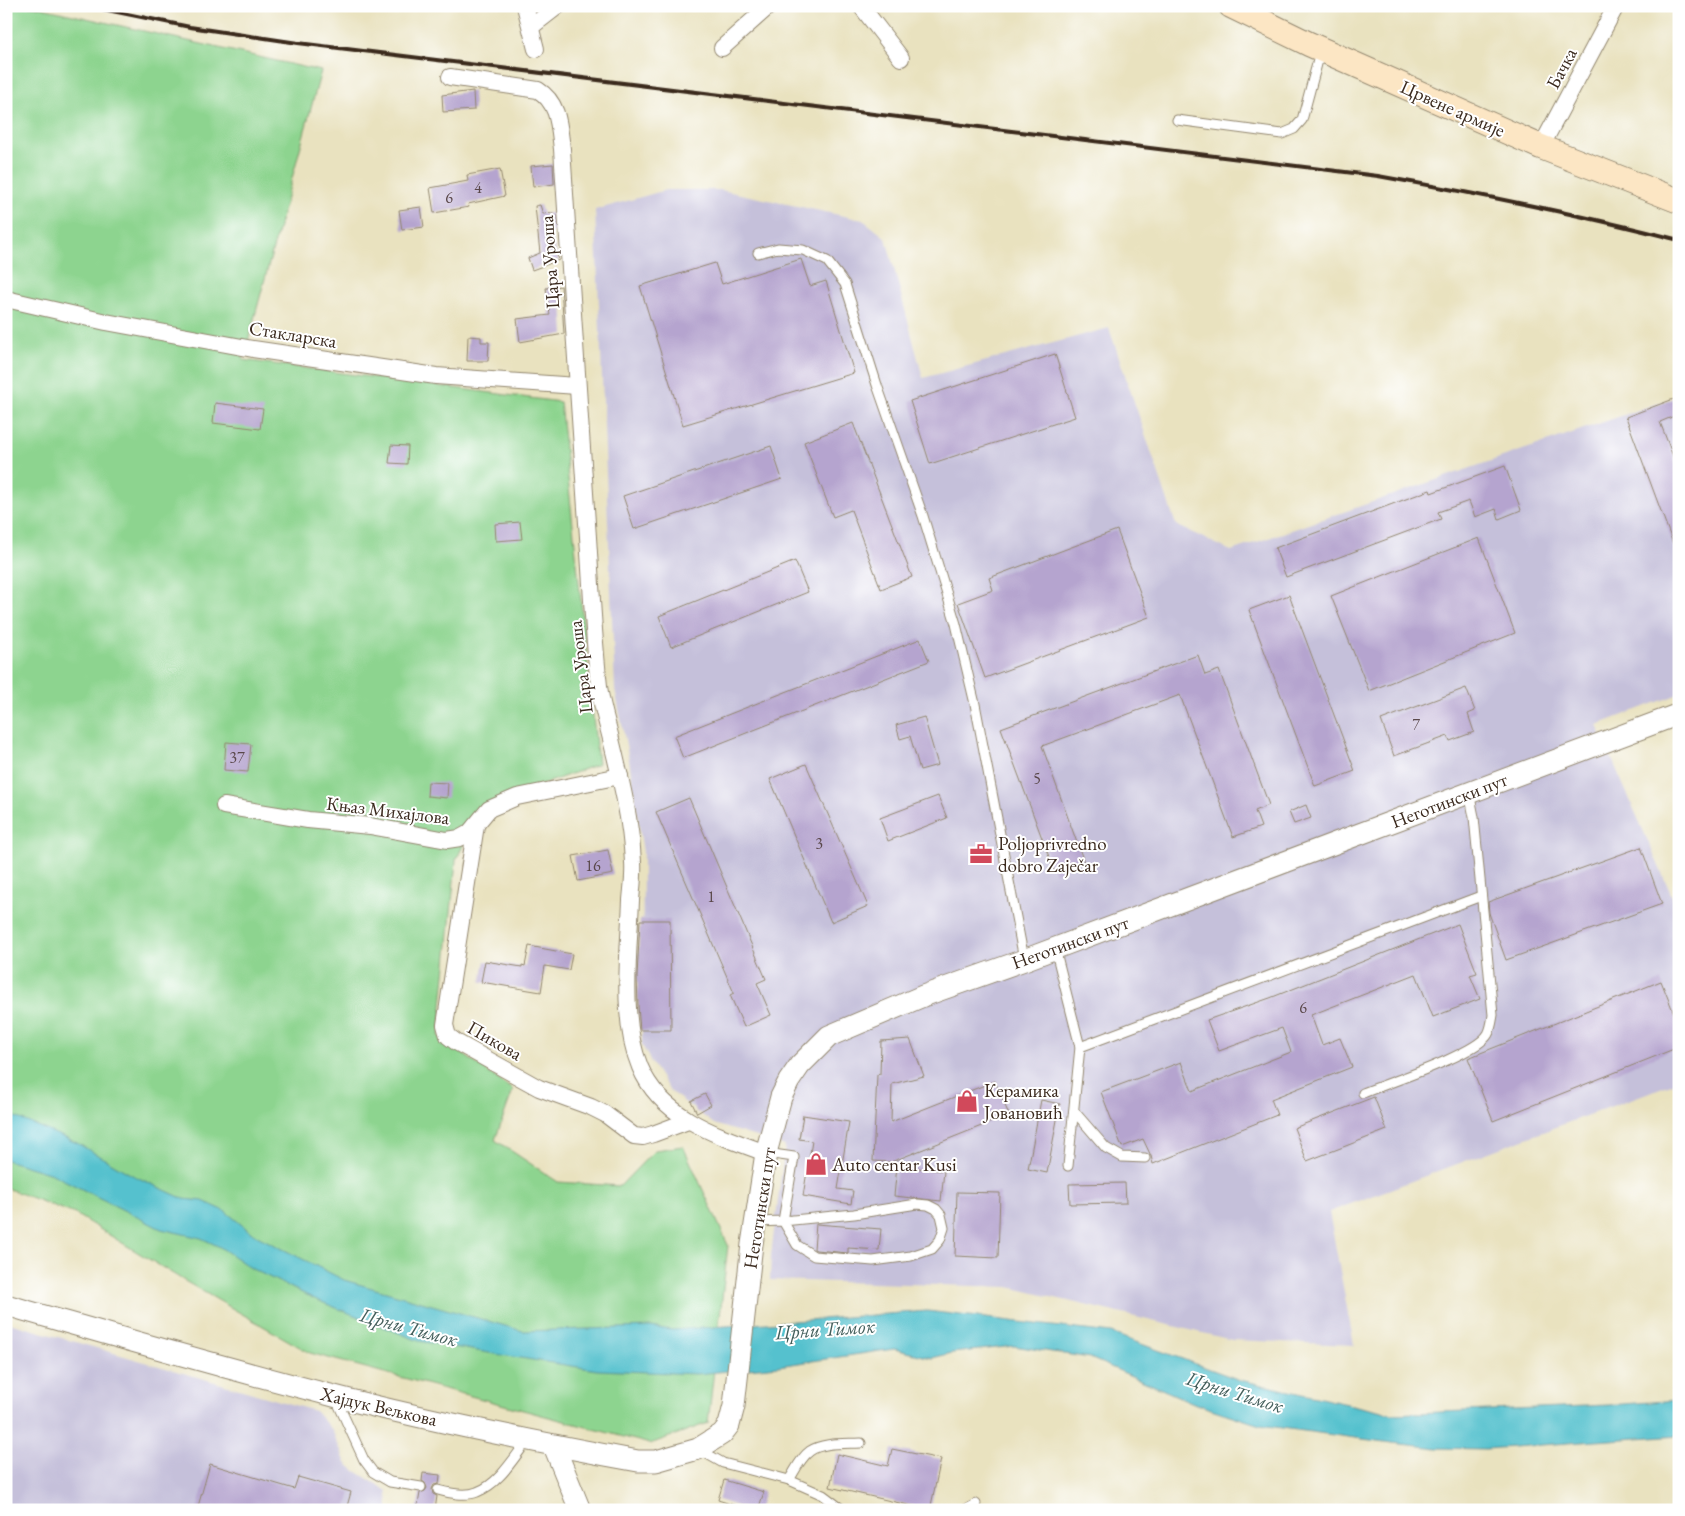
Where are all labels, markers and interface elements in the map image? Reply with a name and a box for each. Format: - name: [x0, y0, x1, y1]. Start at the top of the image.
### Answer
- street label: Бачка: [1540, 43, 1583, 93]
- street label: Црвене армије: [1397, 74, 1509, 143]
- house number: 4: [474, 177, 482, 198]
- house number: 6: [445, 187, 453, 208]
- street label: Цара Уроша: [534, 214, 565, 310]
- street label: Стакларска: [247, 315, 339, 354]
- street label: Цара Уроша: [562, 619, 599, 715]
- house number: 7: [1412, 714, 1420, 735]
- house number: 37: [229, 747, 245, 768]
- street label: Неготински пут: [1387, 767, 1511, 834]
- house number: 5: [1033, 768, 1041, 789]
- street label: Књаз Михајлова: [325, 791, 451, 831]
- place label: Poljoprivredno dobro Zaječar: [998, 831, 1107, 878]
- house number: 3: [815, 833, 823, 854]
- office icon: Poljoprivredno dobro Zaječar: [968, 841, 994, 867]
- house number: 16: [585, 855, 601, 876]
- house number: 1: [707, 886, 715, 907]
- street label: Неготински пут: [1008, 910, 1132, 975]
- house number: 6: [1299, 997, 1307, 1018]
- street label: Пикова: [463, 1015, 527, 1066]
- place label: Керамика Јовановић: [982, 1078, 1063, 1125]
- shop icon: Керамика Јовановић: [954, 1088, 980, 1114]
- street label: Неготински пут: [738, 1145, 781, 1271]
- shop icon: Auto centar Kusi: [803, 1151, 829, 1177]
- place label: Auto centar Kusi: [831, 1152, 957, 1177]
- water label: Црни Тимок: [356, 1301, 461, 1353]
- water label: Црни Тимок: [773, 1313, 876, 1346]
- water label: Црни Тимок: [1182, 1365, 1287, 1419]
- street label: Хајдук Вељкова: [317, 1381, 440, 1432]

